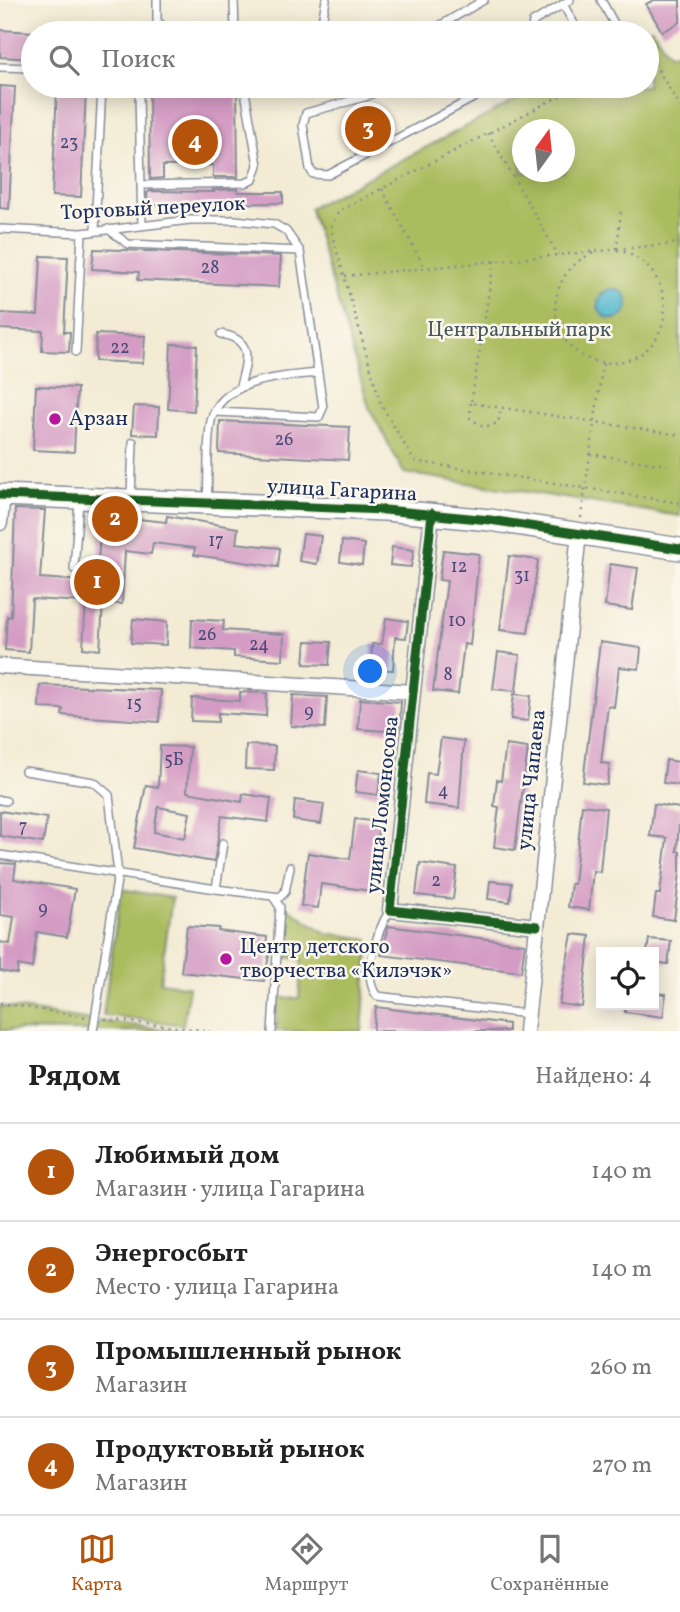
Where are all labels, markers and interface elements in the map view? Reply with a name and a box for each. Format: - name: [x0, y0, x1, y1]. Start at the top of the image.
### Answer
- search box: [21, 21, 659, 98]
- icon: search: [45, 41, 83, 79]
- text: Поиск: [101, 42, 175, 78]
- pin: 3: [345, 103, 391, 155]
- pin: 4: [172, 116, 218, 168]
- north arrow: [512, 119, 575, 182]
- house number: 23: [60, 131, 78, 156]
- street label: Торговый переулок: [60, 190, 246, 228]
- house number: 28: [201, 256, 219, 281]
- park label: Центральный парк: [427, 316, 611, 345]
- house number: 22: [110, 336, 130, 361]
- place label: Арзан: [69, 405, 128, 434]
- marker: Арзан: [47, 411, 63, 427]
- house number: 26: [275, 428, 293, 453]
- street label: улица Гагарина: [266, 473, 418, 509]
- pin: 2: [92, 493, 138, 545]
- house number: 17: [208, 529, 224, 554]
- house number: 12: [451, 555, 467, 580]
- pin: 1: [74, 556, 120, 608]
- house number: 31: [514, 564, 530, 589]
- house number: 10: [448, 609, 466, 634]
- house number: 26: [198, 623, 216, 648]
- house number: 24: [249, 633, 269, 658]
- your location: [353, 654, 387, 688]
- house number: 8: [443, 663, 453, 688]
- house number: 15: [126, 692, 142, 717]
- house number: 9: [304, 700, 314, 725]
- street label: улица Чапаева: [510, 708, 554, 852]
- street label: улица Ломоносова: [359, 715, 407, 895]
- house number: 5Б: [164, 748, 184, 773]
- house number: 4: [438, 779, 448, 804]
- house number: 7: [19, 815, 27, 840]
- house number: 2: [431, 869, 441, 894]
- house number: 9: [38, 897, 48, 922]
- place label: Центр детского творчества «Килэчэк»: [240, 933, 452, 986]
- map controls: [596, 947, 659, 1010]
- button: locate: [596, 947, 659, 1010]
- marker: Центр детского творчества «Килэчэк»: [218, 951, 234, 967]
- text: Рядом: [28, 1056, 121, 1098]
- text: Найдено: 4: [535, 1061, 652, 1093]
- text: Любимый дом: [95, 1138, 279, 1174]
- text: 1: [46, 1156, 56, 1188]
- text: 140 m: [591, 1156, 652, 1188]
- text: Магазин · улица Гагарина: [95, 1174, 365, 1206]
- text: Энергосбыт: [95, 1236, 248, 1272]
- text: 2: [45, 1254, 57, 1286]
- text: 140 m: [591, 1254, 652, 1286]
- text: Место · улица Гагарина: [95, 1272, 339, 1304]
- text: Промышленный рынок: [95, 1334, 401, 1370]
- text: 3: [45, 1352, 57, 1384]
- text: 260 m: [589, 1352, 652, 1384]
- text: Магазин: [95, 1370, 187, 1402]
- text: Продуктовый рынок: [95, 1432, 364, 1468]
- text: 4: [44, 1450, 58, 1482]
- text: 270 m: [591, 1450, 652, 1482]
- text: Магазин: [95, 1468, 187, 1500]
- tab: Карта: [71, 1530, 123, 1598]
- tab: Маршрут: [265, 1530, 348, 1598]
- tab: Сохранённые: [490, 1530, 609, 1598]

